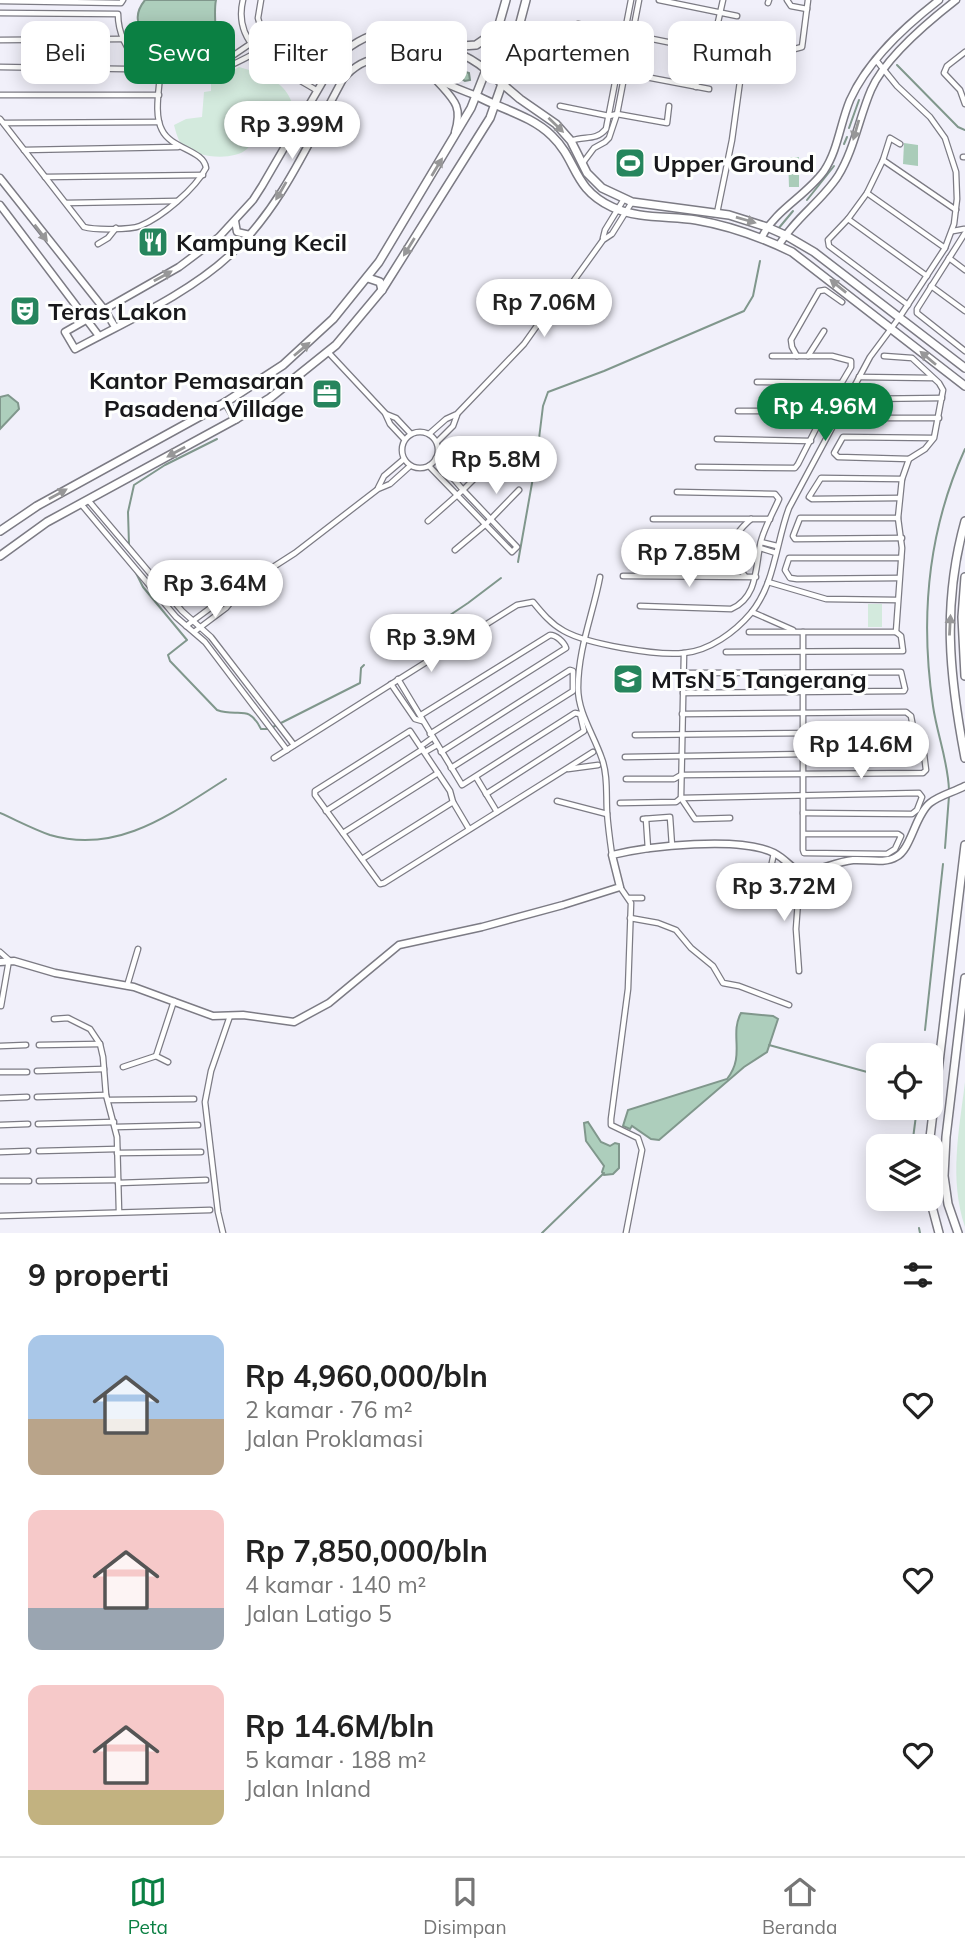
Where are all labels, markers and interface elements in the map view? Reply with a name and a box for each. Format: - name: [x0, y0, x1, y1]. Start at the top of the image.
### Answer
- chip: Beli: [21, 21, 110, 84]
- chip: Sewa: [124, 21, 235, 84]
- chip: Filter: [249, 21, 352, 84]
- chip: Baru: [366, 21, 467, 84]
- chip: Apartemen: [481, 21, 654, 84]
- chip: Rumah: [668, 21, 796, 84]
- pin: Rp 3.99M: [220, 102, 364, 161]
- text: Rp 3.99M: [240, 109, 344, 138]
- one-way arrow: [547, 117, 565, 133]
- one-way arrow: [851, 120, 861, 141]
- sports icon: Upper Ground: [613, 146, 647, 180]
- place label: Upper Ground: [653, 148, 815, 178]
- one-way arrow: [430, 158, 443, 177]
- one-way arrow: [275, 181, 288, 200]
- one-way arrow: [735, 216, 756, 226]
- one-way arrow: [34, 223, 49, 241]
- restaurant icon: Kampung Kecil: [136, 225, 170, 259]
- place label: Kampung Kecil: [176, 227, 347, 257]
- one-way arrow: [403, 238, 416, 257]
- one-way arrow: [154, 270, 174, 282]
- one-way arrow: [830, 279, 848, 294]
- pin: Rp 7.06M: [472, 280, 616, 339]
- text: Rp 7.06M: [492, 287, 596, 316]
- theatre icon: Teras Lakon: [8, 294, 42, 328]
- place label: Teras Lakon: [48, 296, 187, 326]
- one-way arrow: [293, 341, 311, 357]
- one-way arrow: [919, 351, 936, 366]
- place label: Kantor Pemasaran Pasadena Village: [89, 365, 304, 423]
- office icon: Kantor Pemasaran Pasadena Village: [310, 377, 344, 411]
- pin: Rp 4.96M: [753, 384, 897, 443]
- text: Rp 4.96M: [773, 391, 877, 420]
- pin: Rp 5.8M: [431, 436, 561, 496]
- text: Rp 5.8M: [451, 444, 541, 473]
- one-way arrow: [166, 446, 186, 458]
- one-way arrow: [48, 488, 67, 500]
- pin: Rp 7.85M: [617, 530, 761, 589]
- text: Rp 7.85M: [637, 537, 741, 566]
- pin: Rp 3.64M: [143, 560, 287, 620]
- text: Rp 3.64M: [163, 568, 267, 597]
- pin: Rp 3.9M: [366, 614, 496, 674]
- one-way arrow: [944, 614, 955, 636]
- text: Rp 3.9M: [386, 622, 476, 651]
- school or university icon: MTsN 5 Tangerang: [611, 662, 645, 696]
- place label: MTsN 5 Tangerang: [651, 664, 867, 694]
- pin: Rp 14.6M: [789, 722, 933, 781]
- text: Rp 14.6M: [809, 729, 913, 758]
- pin: Rp 3.72M: [712, 864, 856, 923]
- text: Rp 3.72M: [732, 871, 836, 900]
- map controls: [866, 1043, 943, 1211]
- button: locate: [866, 1043, 943, 1120]
- button: layers: [866, 1134, 943, 1211]
- text: 9 properti: [28, 1256, 169, 1294]
- icon: filters: [899, 1256, 937, 1294]
- text: Rp 4,960,000/bln: [245, 1357, 488, 1395]
- icon: home: [84, 1363, 168, 1447]
- icon: heart: [899, 1386, 937, 1424]
- text: 2 kamar · 76 m²: [245, 1395, 413, 1424]
- text: Jalan Proklamasi: [245, 1424, 423, 1453]
- text: Rp 7,850,000/bln: [245, 1532, 488, 1570]
- icon: home: [84, 1538, 168, 1622]
- icon: heart: [899, 1561, 937, 1599]
- text: 4 kamar · 140 m²: [245, 1570, 426, 1599]
- text: Jalan Latigo 5: [245, 1599, 392, 1628]
- text: Rp 14.6M/bln: [245, 1707, 434, 1745]
- icon: home: [84, 1713, 168, 1797]
- icon: heart: [899, 1736, 937, 1774]
- text: 5 kamar · 188 m²: [245, 1745, 426, 1774]
- text: Jalan Inland: [245, 1774, 371, 1803]
- tab: Peta: [128, 1873, 168, 1939]
- tab: Disimpan: [423, 1873, 507, 1939]
- tab: Beranda: [762, 1873, 837, 1939]

